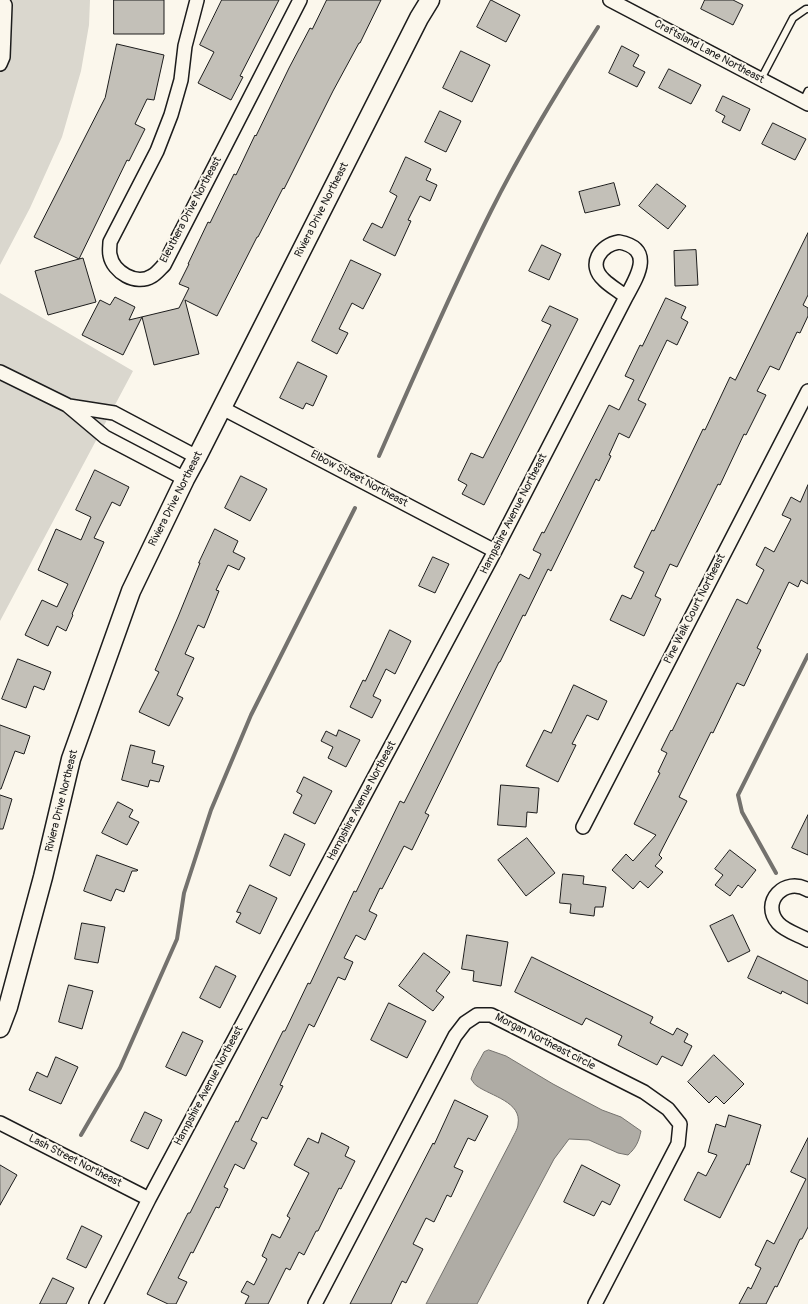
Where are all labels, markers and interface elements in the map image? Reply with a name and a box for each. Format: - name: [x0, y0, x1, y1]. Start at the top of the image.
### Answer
- street label: Craftsland Lane Northeast: [652, 17, 766, 87]
- street label: Eleuthera Drive Northeast: [157, 155, 225, 265]
- street label: Riviera Drive Northeast: [292, 160, 352, 260]
- street label: Elbow Street Northeast: [308, 448, 410, 510]
- street label: Riviera Drive Northeast: [146, 449, 206, 549]
- street label: Hampshire Avenue Northeast: [478, 451, 550, 577]
- street label: Pine Walk Court Northeast: [661, 552, 729, 666]
- street label: Hampshire Avenue Northeast: [325, 739, 399, 863]
- street label: Riviera Drive Northeast: [43, 748, 81, 854]
- street label: Morgan Northeast circle: [493, 1011, 597, 1073]
- street label: Hampshire Avenue Northeast: [172, 1024, 246, 1148]
- street label: Lash Street Northeast: [26, 1132, 124, 1190]

